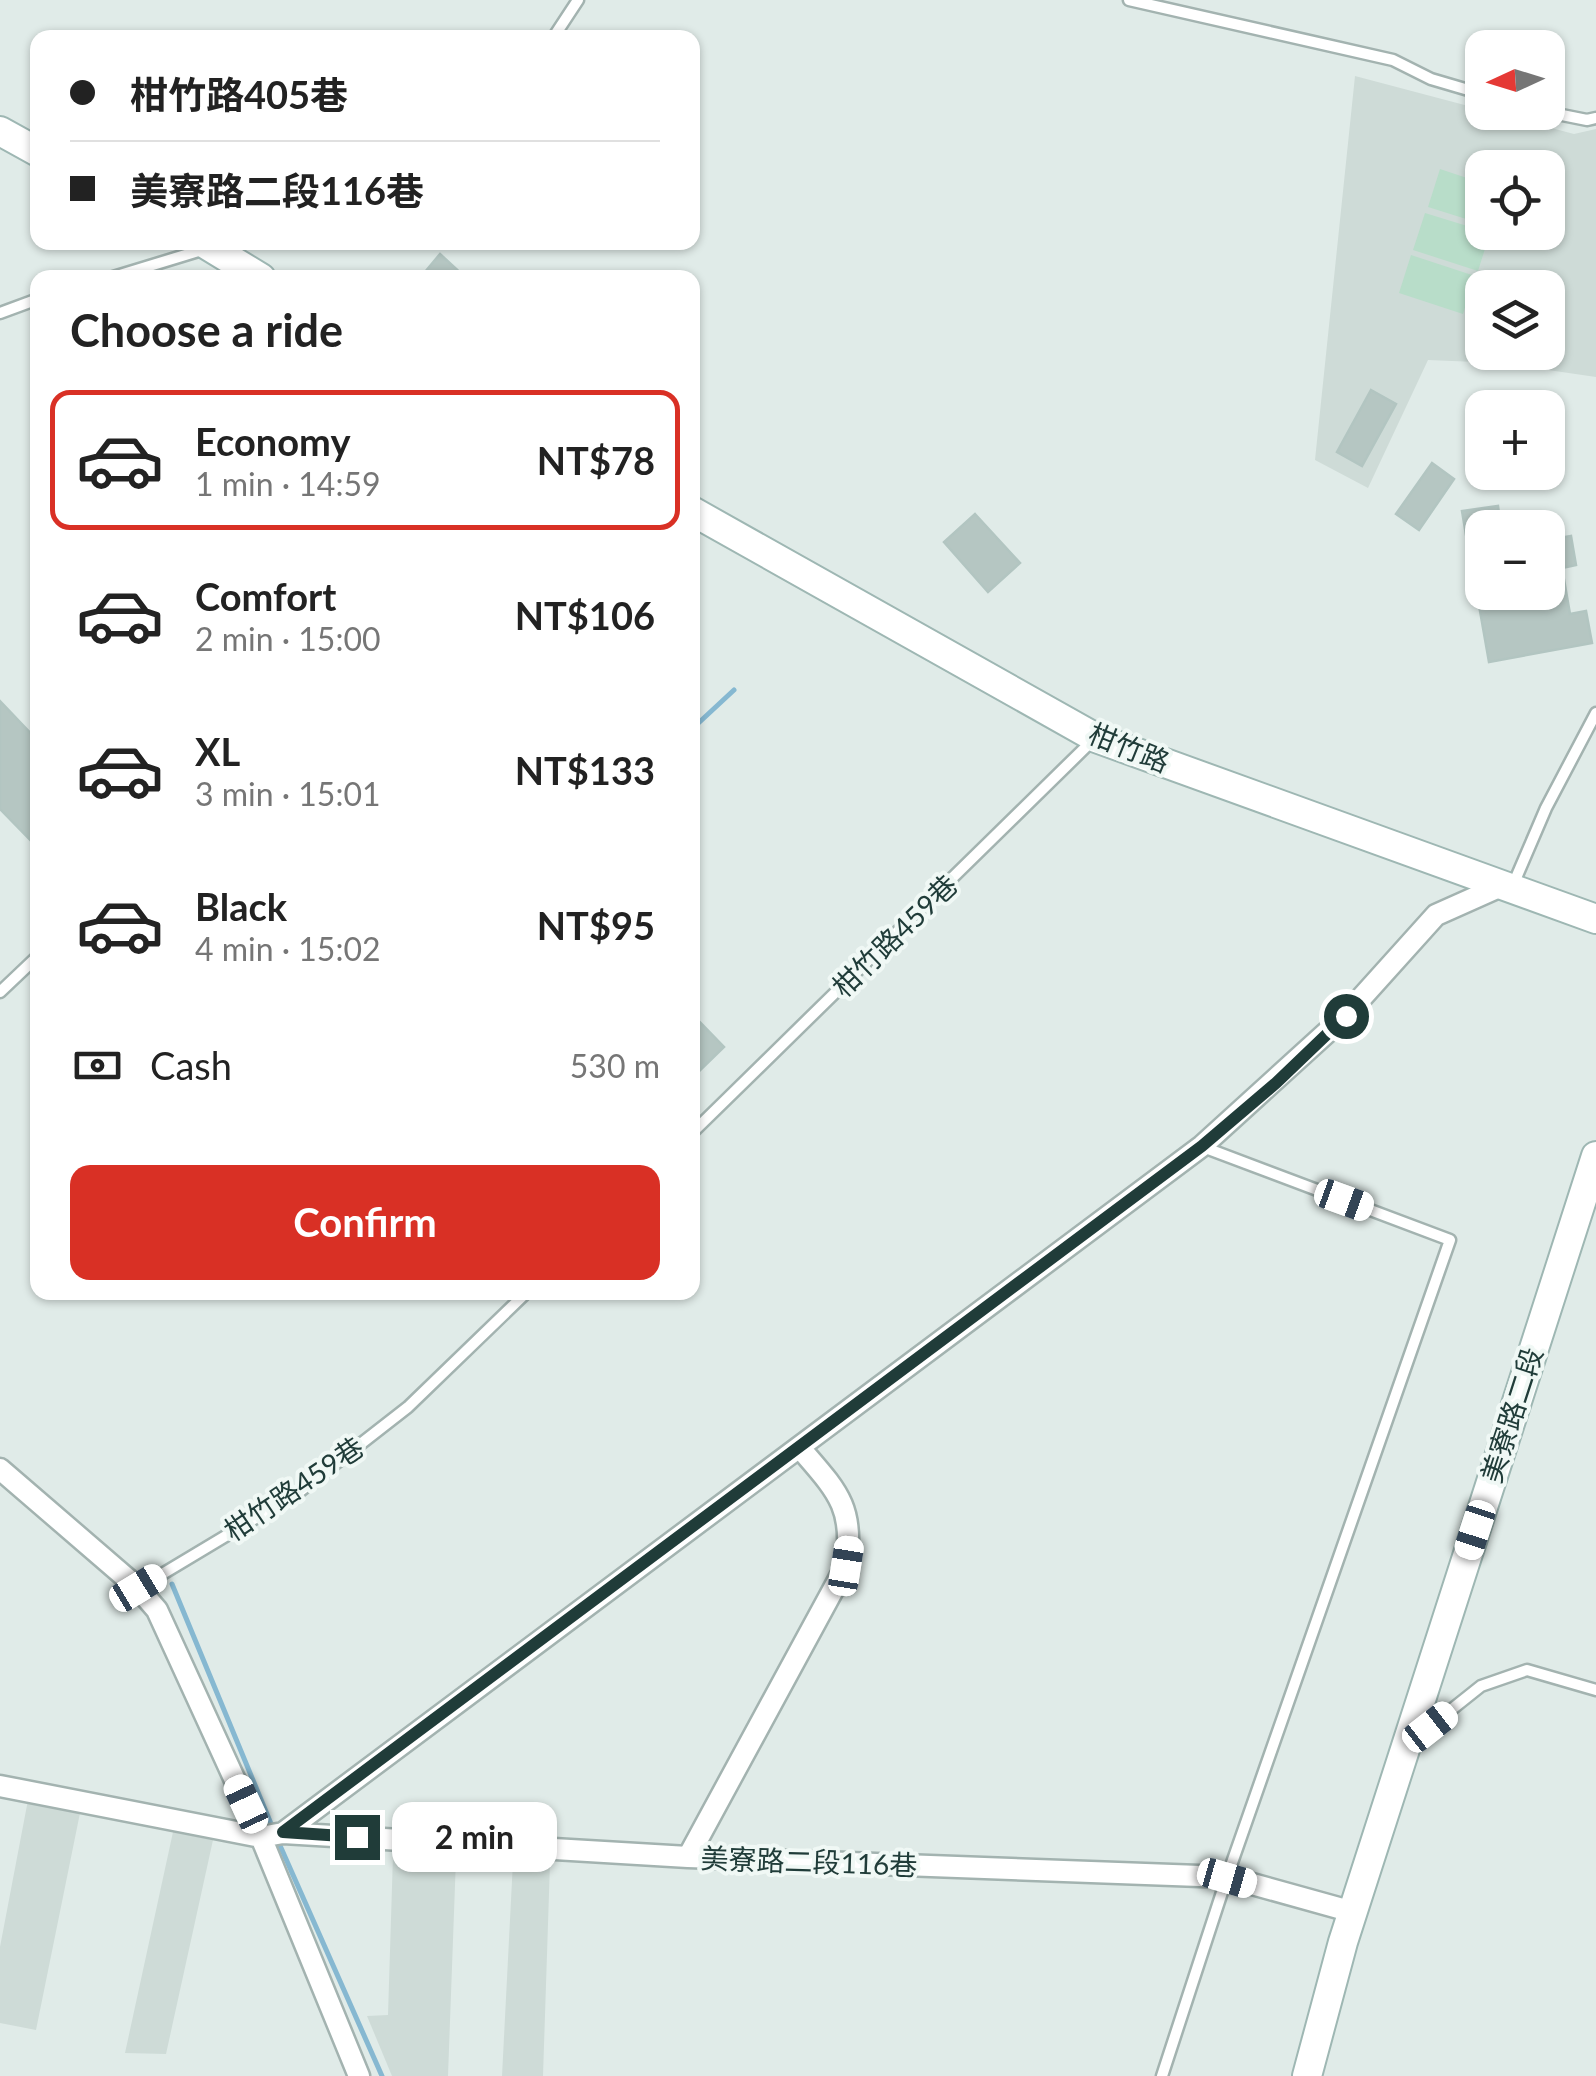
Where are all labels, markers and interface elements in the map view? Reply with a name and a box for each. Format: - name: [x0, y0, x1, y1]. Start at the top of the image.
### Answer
- north arrow: [1465, 30, 1565, 130]
- map controls: [1465, 30, 1565, 610]
- text: 柑竹路405巷: [130, 71, 348, 117]
- button: locate: [1465, 150, 1565, 250]
- text: 美寮路二段116巷: [130, 167, 424, 213]
- button: layers: [1465, 270, 1565, 370]
- text: Choose a ride: [70, 303, 343, 357]
- button: +: [1465, 390, 1565, 490]
- icon: car: [75, 415, 165, 505]
- text: Economy: [195, 418, 350, 464]
- text: NT$78: [537, 437, 655, 483]
- text: 1 min · 14:59: [195, 464, 381, 503]
- button: −: [1465, 510, 1565, 610]
- icon: car: [75, 570, 165, 660]
- text: Comfort: [195, 573, 336, 619]
- text: NT$106: [515, 592, 655, 638]
- text: 2 min · 15:00: [195, 619, 381, 658]
- street label: 柑竹路: [1084, 716, 1175, 779]
- icon: car: [75, 725, 165, 815]
- text: XL: [195, 728, 240, 774]
- text: NT$133: [515, 747, 655, 793]
- text: 3 min · 15:01: [195, 774, 381, 813]
- street label: 柑竹路459巷: [825, 867, 964, 1003]
- icon: car: [75, 880, 165, 970]
- text: Black: [195, 883, 287, 929]
- text: NT$95: [537, 902, 655, 948]
- text: 4 min · 15:02: [195, 929, 381, 968]
- route start: [1324, 994, 1369, 1039]
- icon: cash: [70, 1038, 125, 1093]
- text: Cash: [150, 1042, 232, 1088]
- text: 530 m: [570, 1046, 660, 1085]
- button: Confirm: [70, 1165, 660, 1280]
- car: [1311, 1176, 1377, 1224]
- street label: 美寮路二段: [1473, 1343, 1549, 1487]
- street label: 柑竹路459巷: [217, 1429, 370, 1547]
- car: [1451, 1497, 1499, 1563]
- car: [826, 1534, 866, 1598]
- car: [105, 1560, 171, 1616]
- car: [1397, 1697, 1463, 1757]
- car: [220, 1770, 272, 1838]
- callout: 2 min: [392, 1802, 557, 1872]
- route end: [335, 1815, 380, 1860]
- text: 2 min: [435, 1817, 514, 1856]
- street label: 美寮路二段116巷: [700, 1840, 918, 1882]
- car: [1194, 1855, 1260, 1901]

